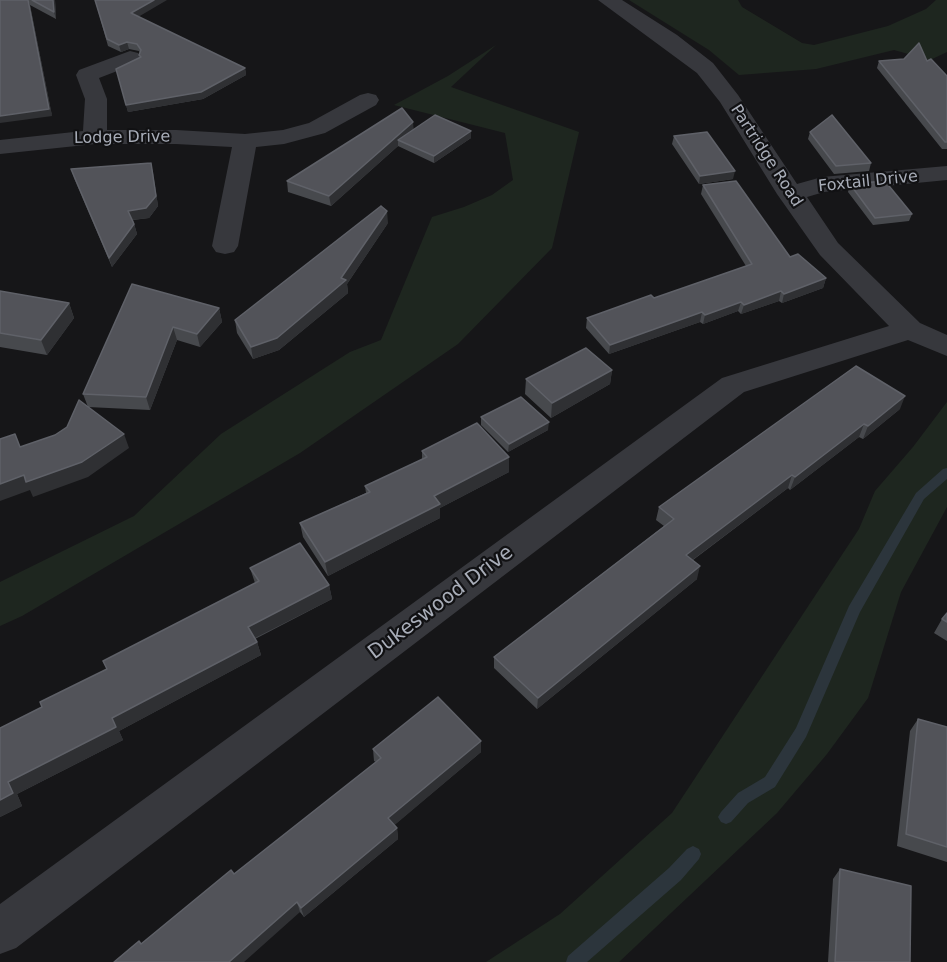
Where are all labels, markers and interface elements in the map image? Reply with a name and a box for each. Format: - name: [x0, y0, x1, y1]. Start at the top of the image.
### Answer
- street label: Partridge Road: [726, 101, 806, 211]
- street label: Lodge Drive: [74, 128, 170, 148]
- street label: Foxtail Drive: [817, 167, 919, 197]
- street label: Dukeswood Drive: [364, 541, 518, 665]

